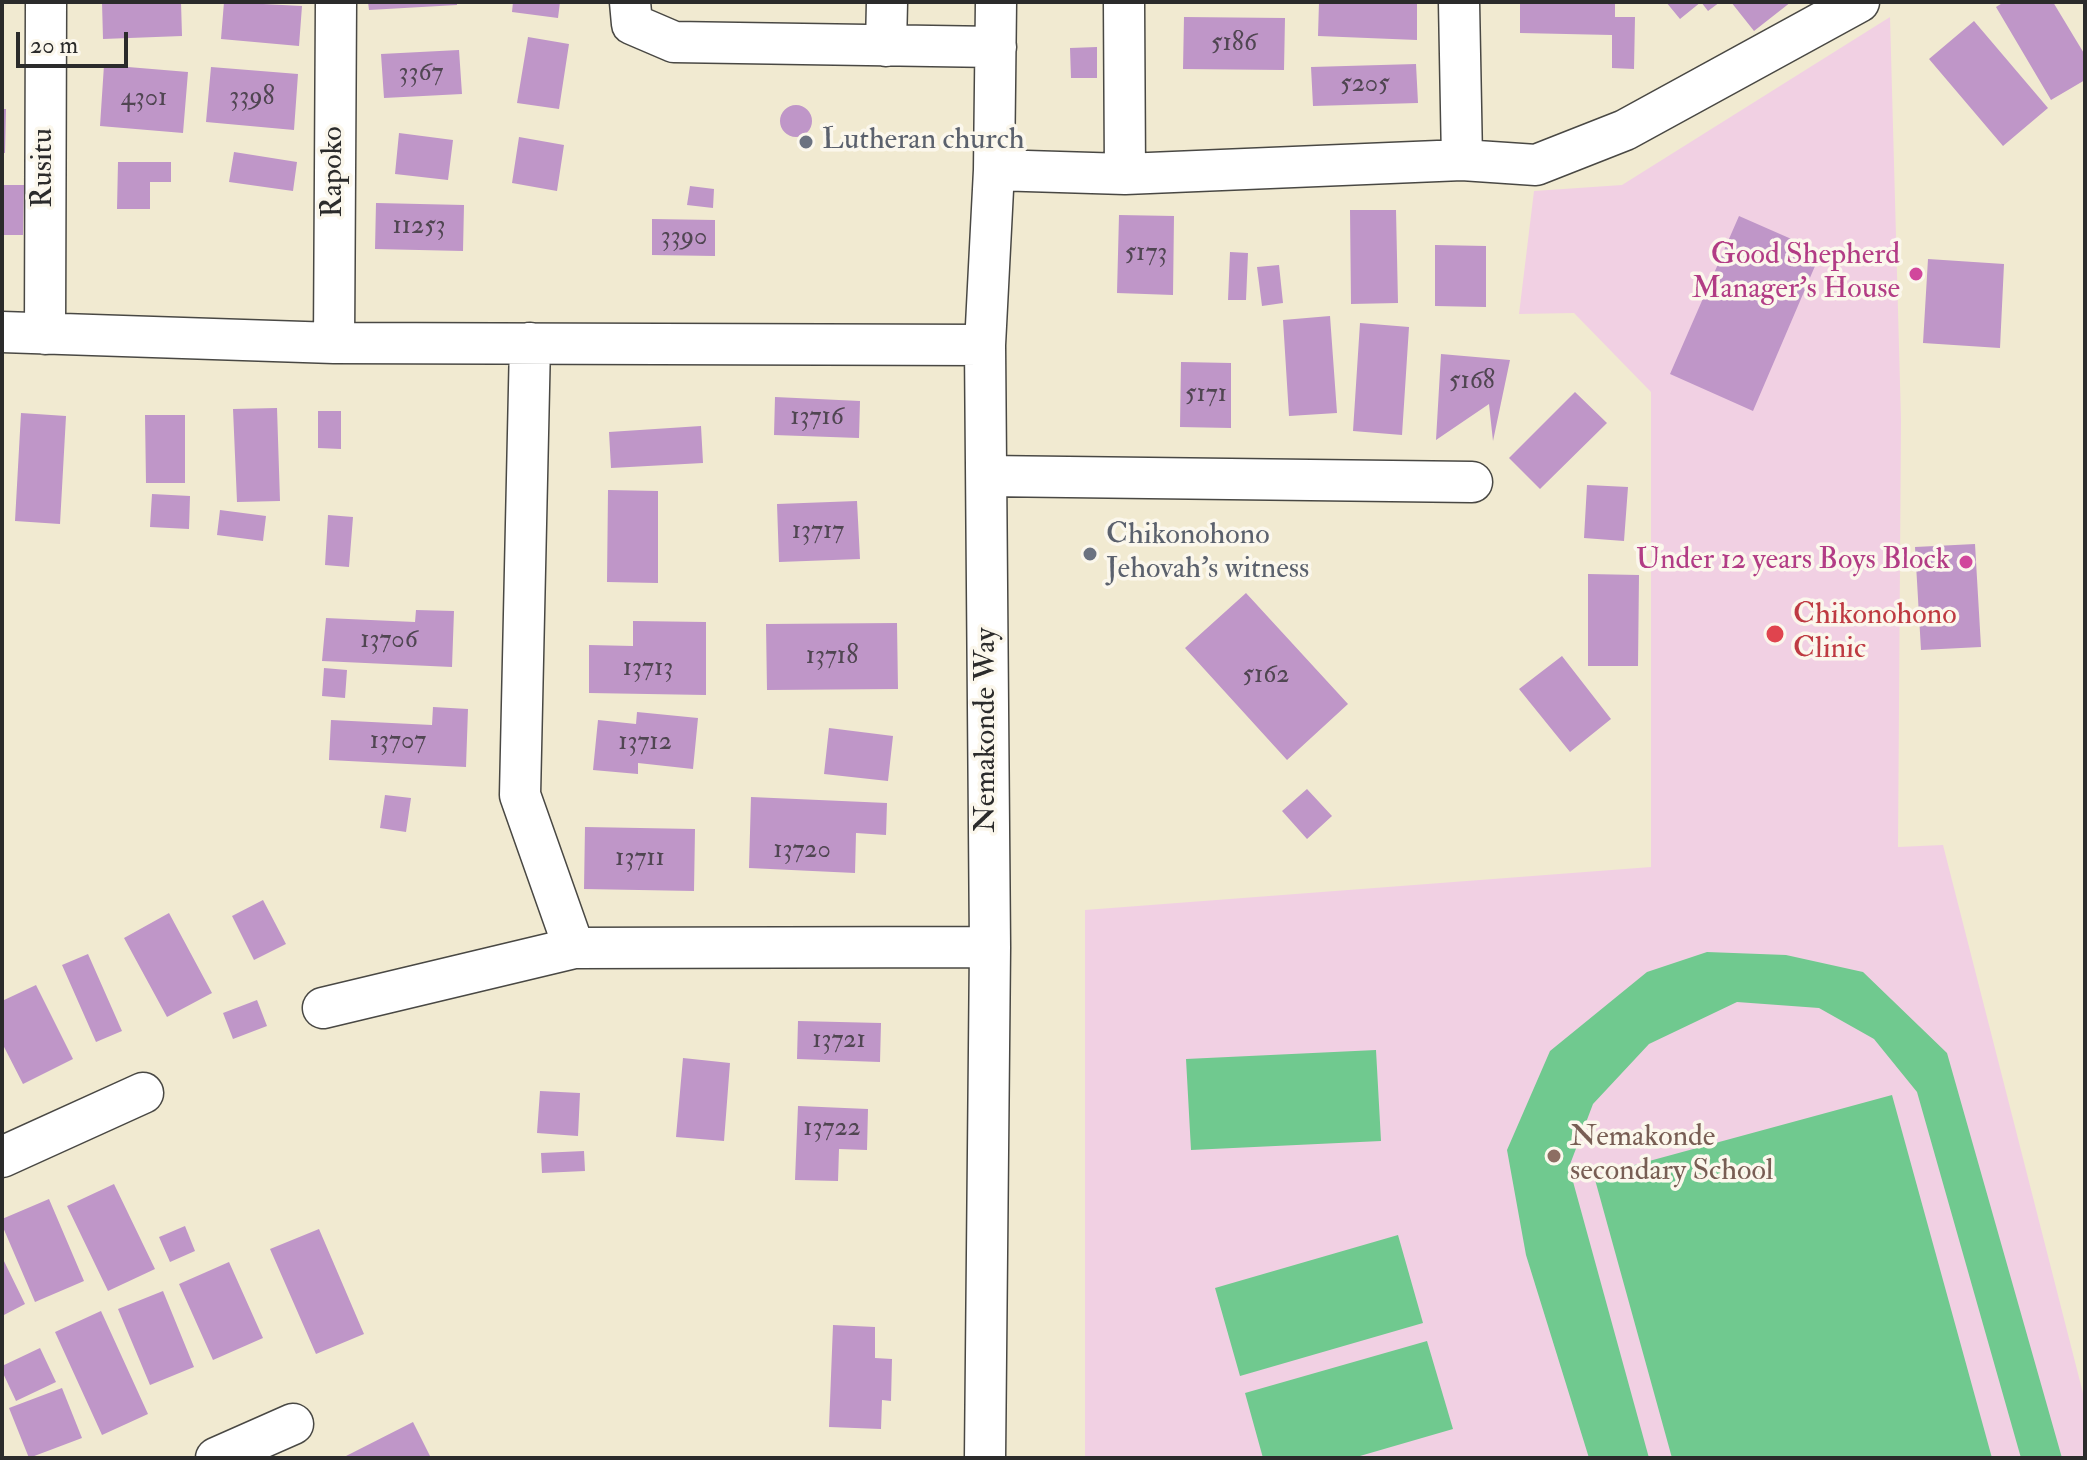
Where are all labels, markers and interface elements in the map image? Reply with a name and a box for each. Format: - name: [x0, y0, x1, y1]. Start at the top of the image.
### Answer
- scale bar: [20, 16, 132, 66]
- house number: 5186: [1211, 28, 1257, 60]
- text: 20 m: [30, 30, 78, 61]
- house number: 3367: [399, 58, 443, 90]
- house number: 5205: [1340, 69, 1390, 101]
- house number: 3398: [229, 82, 275, 114]
- house number: 4301: [121, 83, 167, 115]
- place label: Lutheran church: [822, 124, 1024, 160]
- street label: Rapoko: [317, 126, 353, 218]
- street label: Rusitu: [27, 128, 63, 208]
- marker: Lutheran church: [797, 133, 815, 151]
- house number: 11253: [392, 211, 446, 243]
- house number: 3390: [661, 222, 707, 254]
- house number: 5173: [1125, 238, 1167, 270]
- place label: Good Shepherd Manager's House: [1692, 239, 1900, 310]
- marker: Good Shepherd Manager's House: [1907, 265, 1925, 283]
- house number: 5168: [1449, 366, 1495, 398]
- house number: 5171: [1185, 379, 1227, 411]
- house number: 13716: [790, 402, 844, 434]
- house number: 13717: [792, 516, 844, 548]
- place label: Chikonohono Jehovah's witness: [1106, 519, 1309, 590]
- place label: Under 12 years Boys Block: [1636, 544, 1950, 580]
- marker: Chikonohono Jehovah's witness: [1081, 545, 1099, 563]
- marker: Under 12 years Boys Block: [1957, 553, 1975, 571]
- place label: Chikonohono Clinic: [1793, 599, 1957, 670]
- marker: Chikonohono Clinic: [1764, 623, 1786, 645]
- house number: 13706: [360, 625, 418, 657]
- street label: Nemakonde Way: [970, 628, 1006, 832]
- house number: 13718: [806, 641, 858, 673]
- house number: 13713: [623, 653, 673, 685]
- house number: 5162: [1243, 660, 1289, 692]
- house number: 13707: [370, 726, 426, 758]
- house number: 13712: [618, 727, 672, 759]
- house number: 13720: [773, 835, 831, 867]
- house number: 13711: [615, 843, 665, 875]
- house number: 13721: [812, 1025, 866, 1057]
- house number: 13722: [803, 1113, 861, 1145]
- place label: Nemakonde secondary School: [1570, 1121, 1773, 1192]
- marker: Nemakonde secondary School: [1545, 1147, 1563, 1165]

